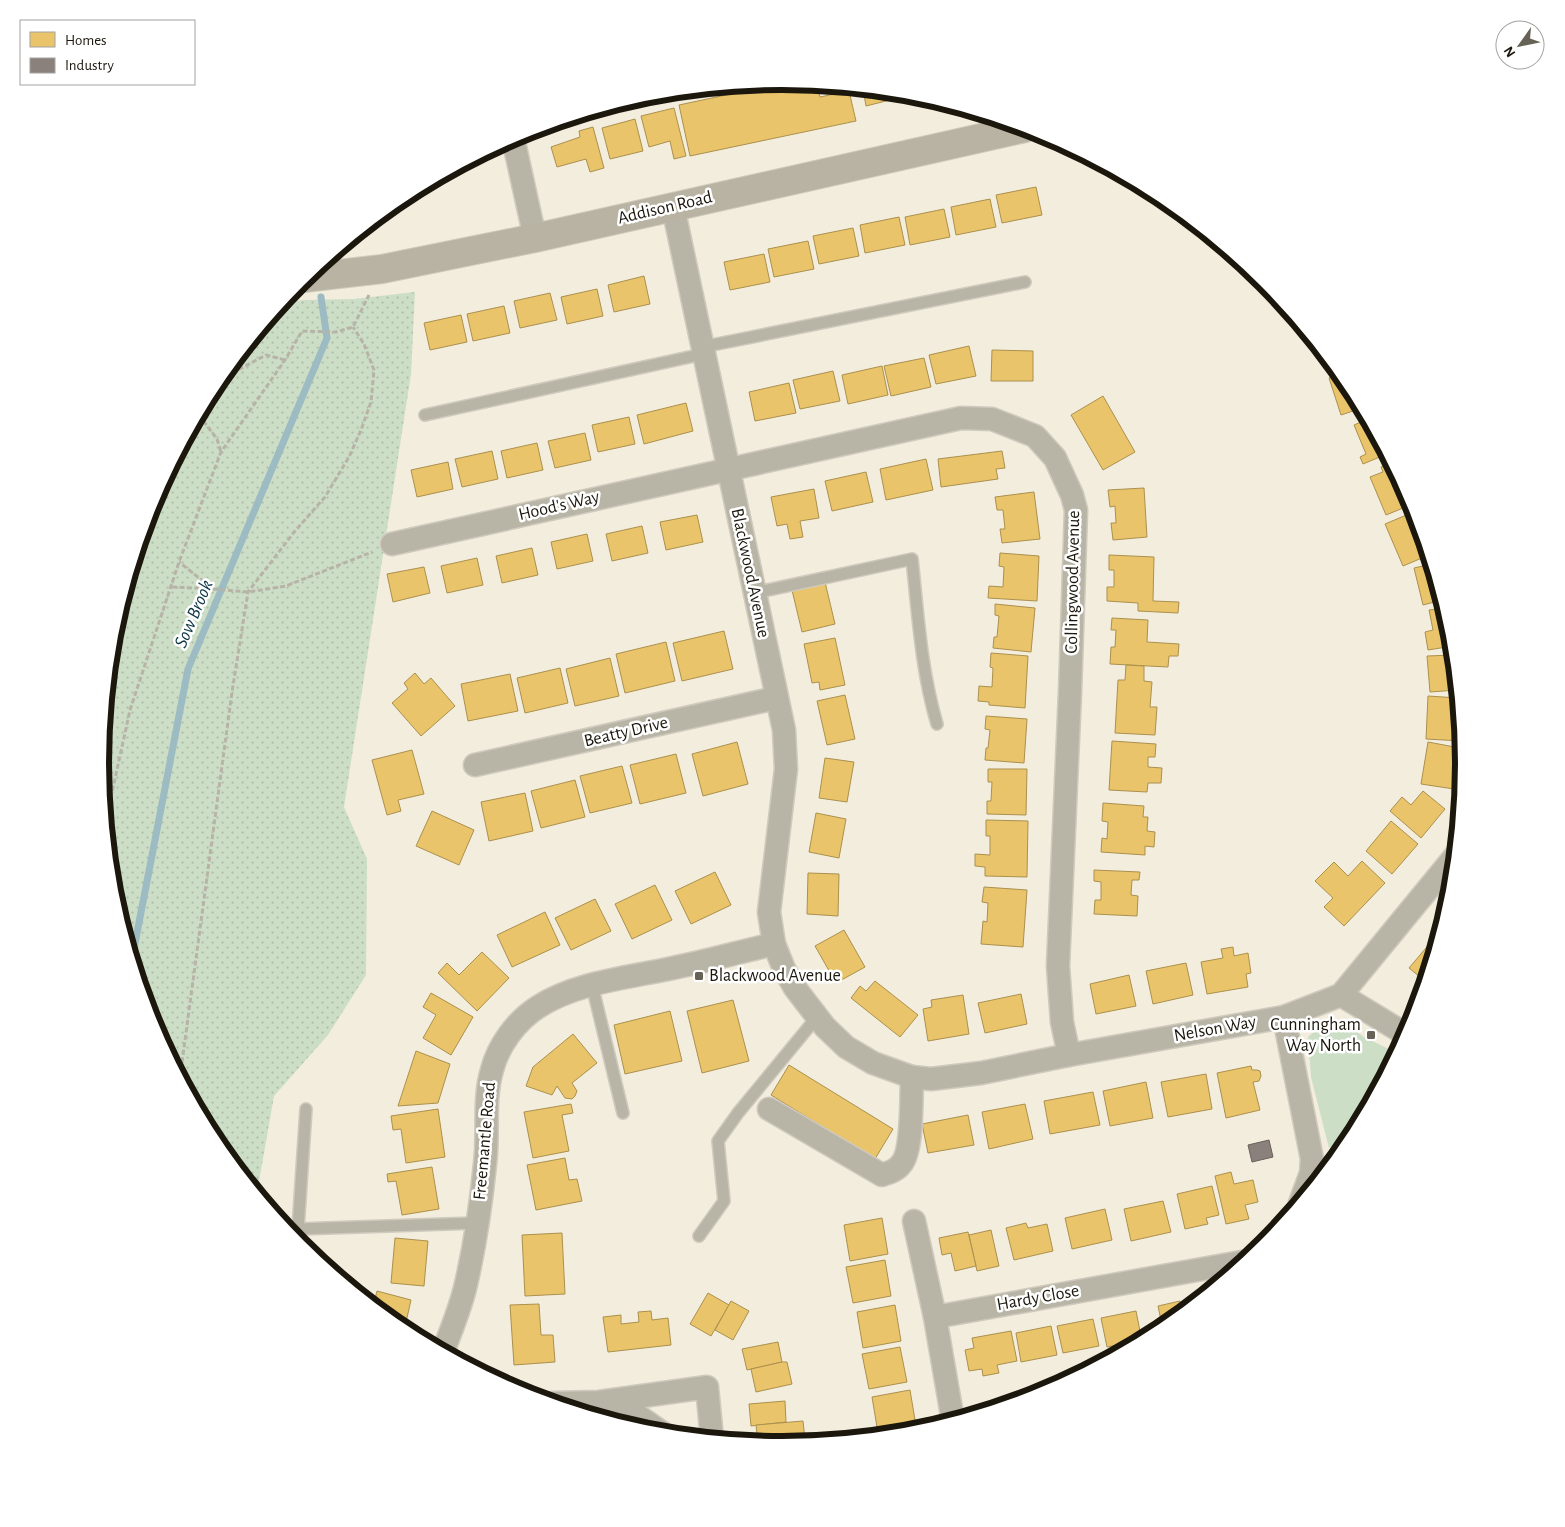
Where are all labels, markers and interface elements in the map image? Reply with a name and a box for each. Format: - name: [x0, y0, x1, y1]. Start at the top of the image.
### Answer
- legend: [20, 20, 195, 85]
- north arrow: [1495, 20, 1545, 70]
- text: Homes: [65, 33, 107, 48]
- text: N: [1501, 44, 1518, 59]
- text: Industry: [65, 58, 114, 73]
- street label: Addison Road: [616, 188, 714, 228]
- street label: Hood's Way: [517, 488, 601, 524]
- street label: Blackwood Avenue: [727, 507, 773, 639]
- street label: Collingwood Avenue: [1063, 510, 1083, 654]
- water label: Sow Brook: [171, 577, 217, 651]
- street label: Beatty Drive: [582, 714, 670, 750]
- place label: Blackwood Avenue: [709, 967, 841, 985]
- marker: Blackwood Avenue: [693, 970, 705, 982]
- street label: Nelson Way: [1173, 1013, 1258, 1045]
- place label: Cunningham Way North: [1270, 1016, 1361, 1055]
- marker: Cunningham Way North: [1365, 1029, 1377, 1041]
- street label: Freemantle Road: [471, 1081, 499, 1201]
- street label: Hardy Close: [995, 1282, 1081, 1314]

